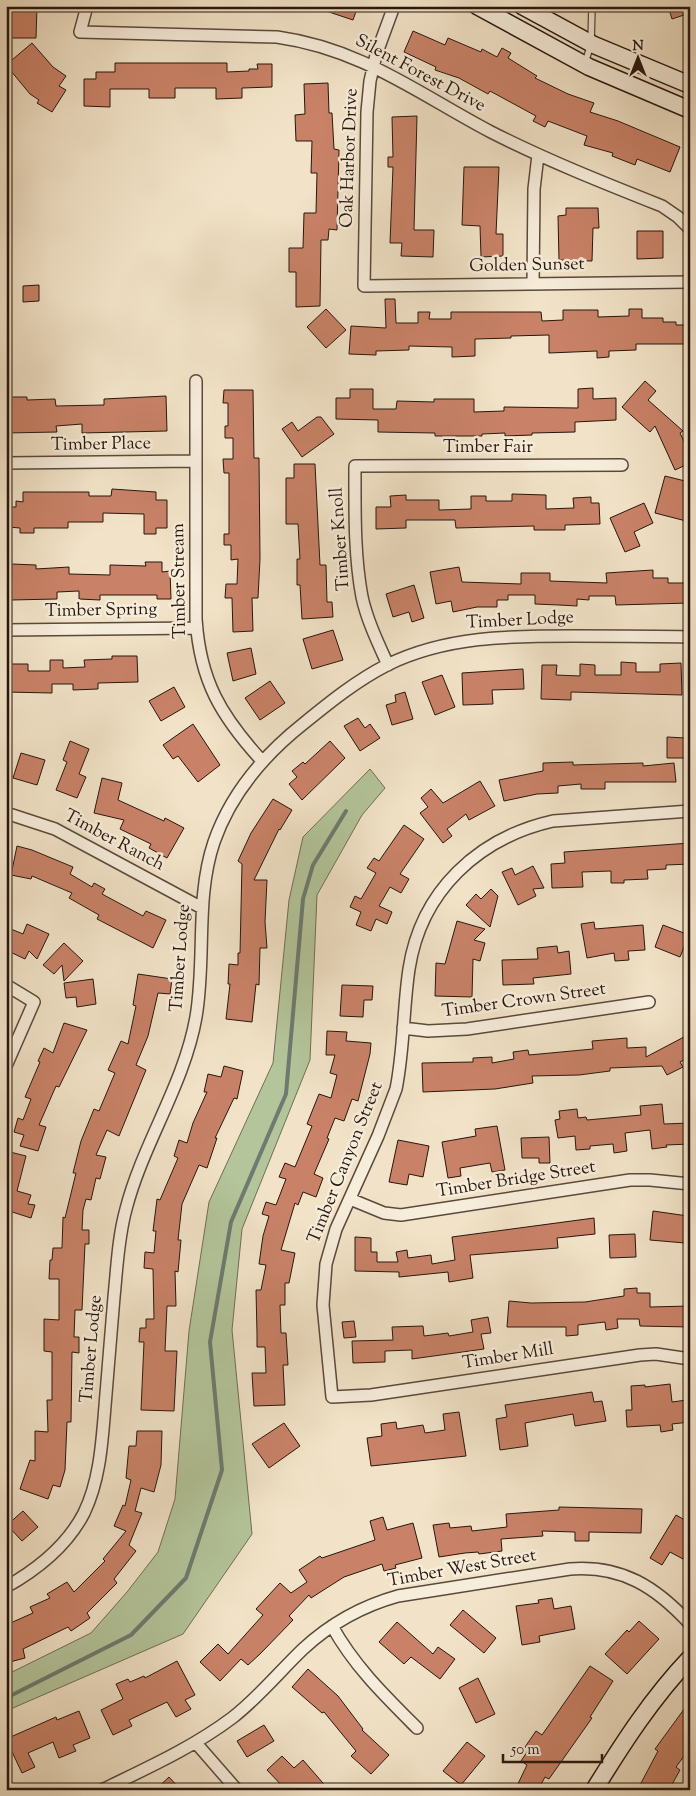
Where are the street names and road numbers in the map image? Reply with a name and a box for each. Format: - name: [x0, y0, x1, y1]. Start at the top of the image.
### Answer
- street label: Silent Forest Drive: [350, 29, 490, 119]
- street label: Oak Harbor Drive: [335, 88, 365, 228]
- street label: Golden Sunset: [469, 252, 585, 280]
- street label: Timber Place: [51, 431, 151, 459]
- street label: Timber Fair: [443, 435, 533, 461]
- street label: Timber Knoll: [324, 486, 358, 592]
- street label: Timber Stream: [166, 523, 194, 639]
- street label: Timber Spring: [45, 597, 158, 625]
- street label: Timber Lodge: [465, 605, 575, 637]
- street label: Timber Ranch: [59, 804, 169, 879]
- street label: Timber Lodge: [164, 903, 198, 1013]
- street label: Timber Crown Street: [440, 977, 608, 1025]
- street label: Timber Canyon Street: [302, 1078, 390, 1248]
- street label: Timber Bridge Street: [435, 1155, 597, 1205]
- street label: Timber Lodge: [74, 1294, 110, 1404]
- street label: Timber Mill: [460, 1337, 556, 1377]
- street label: Timber West Street: [386, 1543, 538, 1595]

